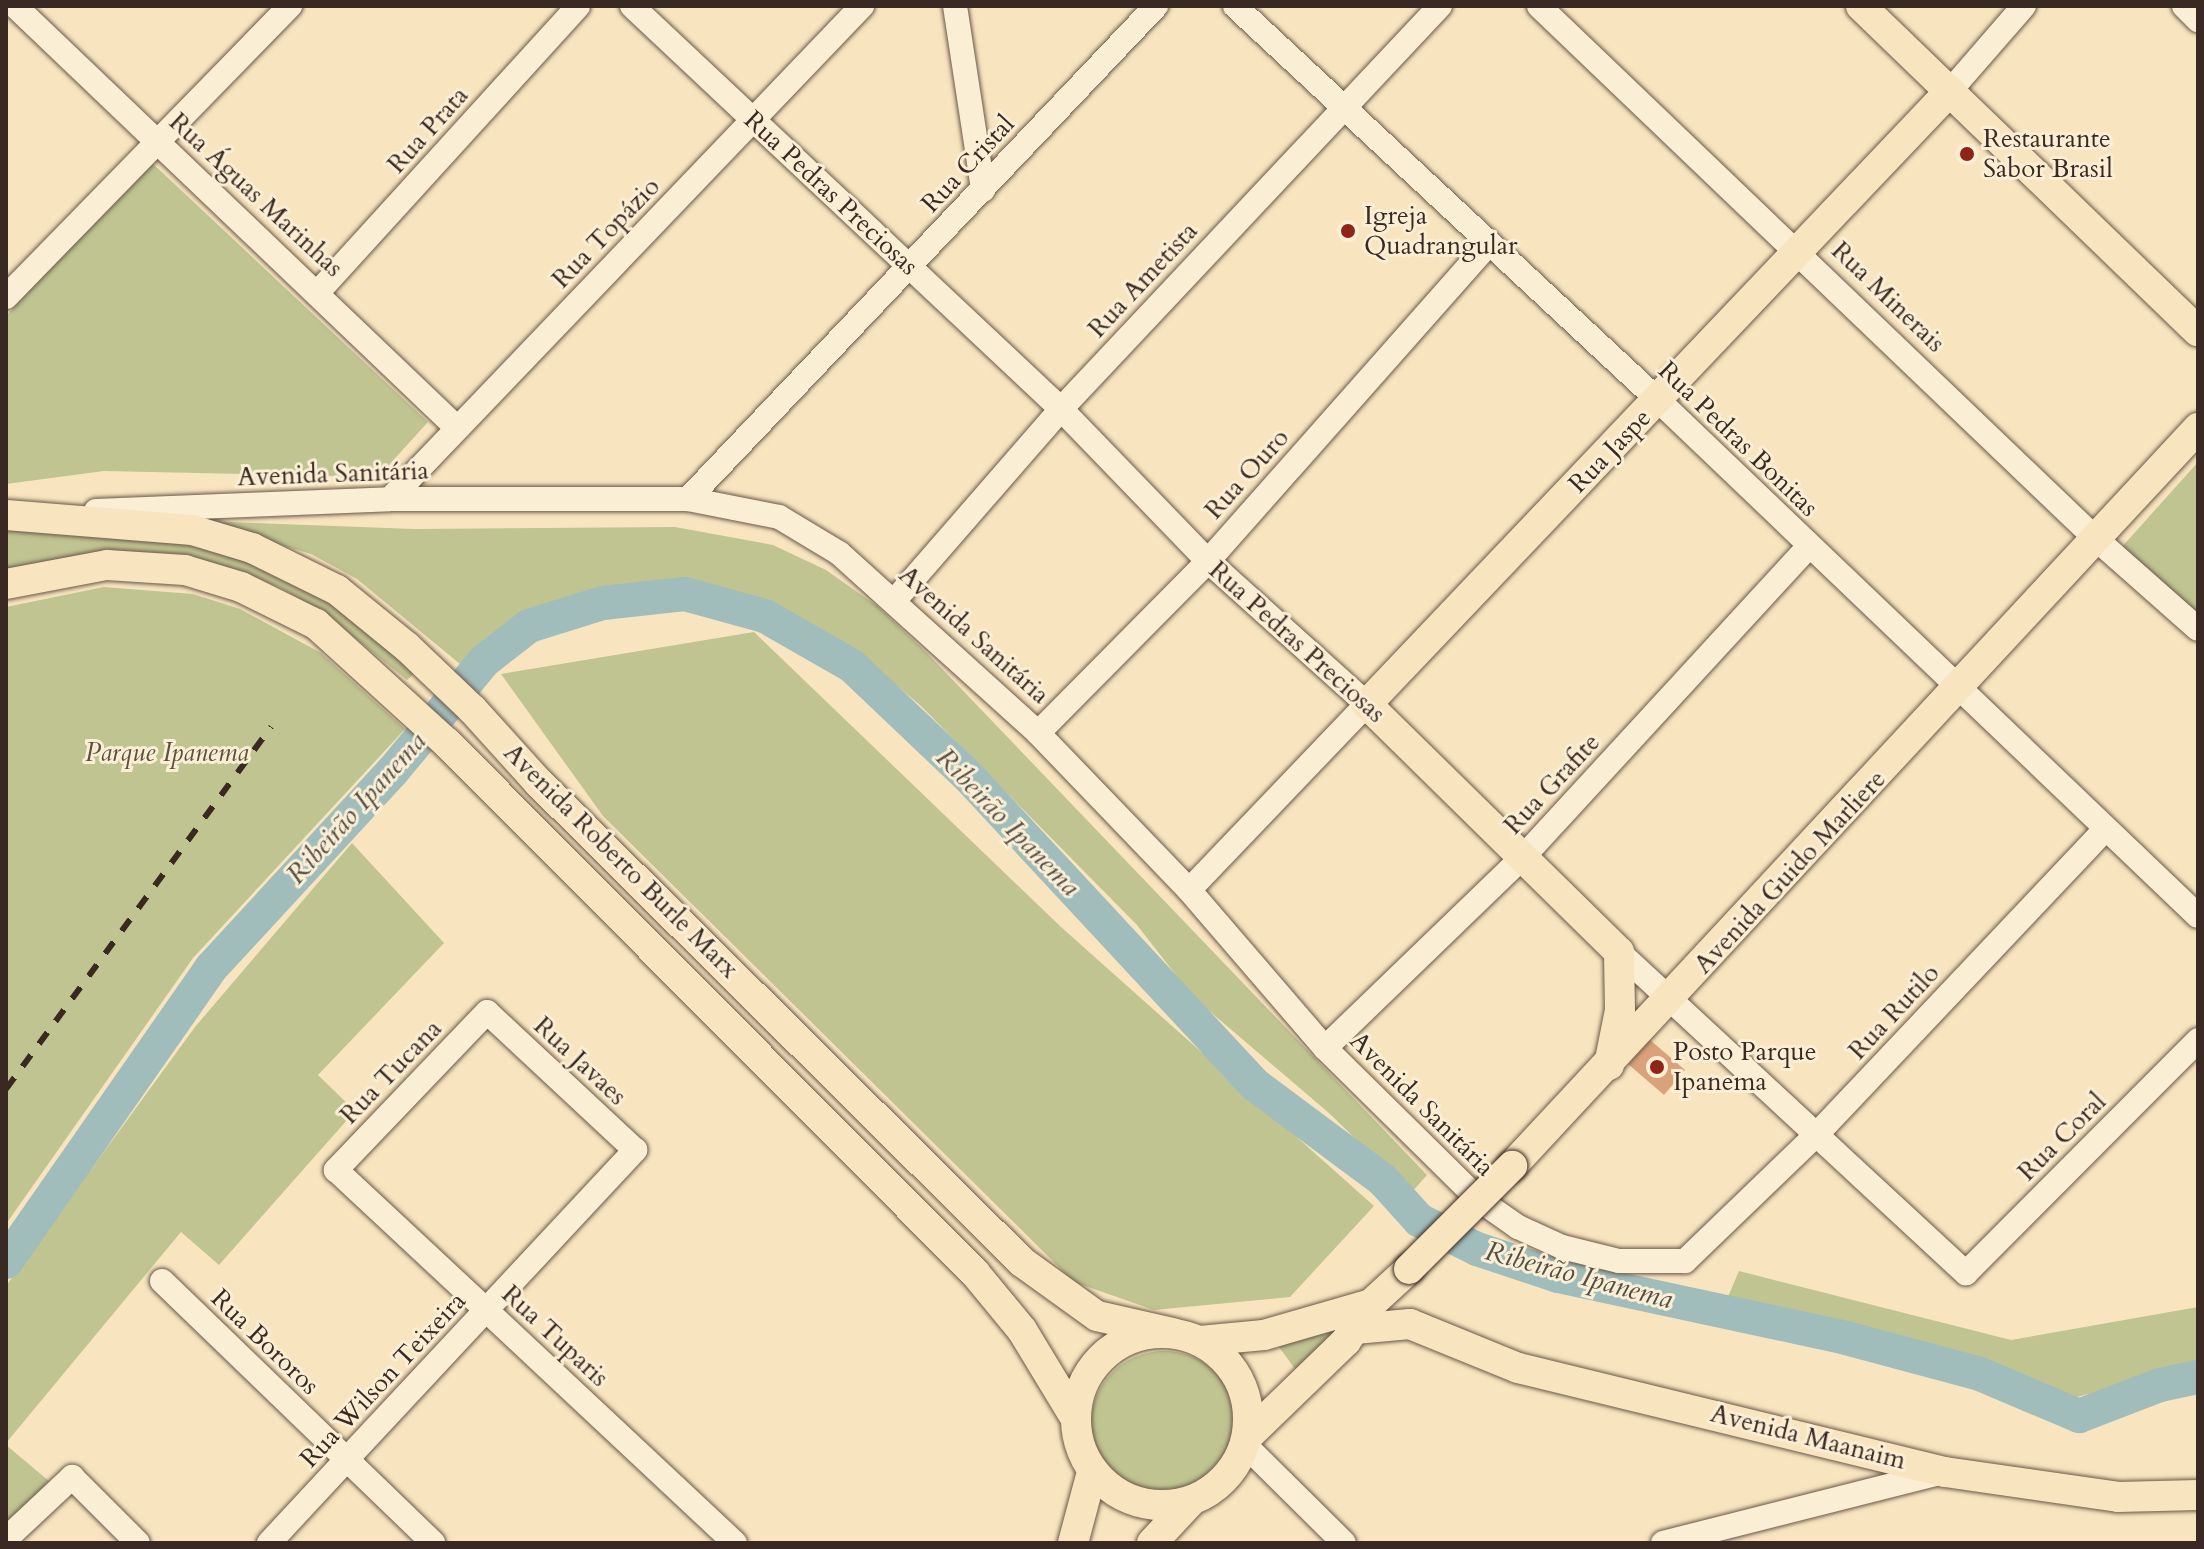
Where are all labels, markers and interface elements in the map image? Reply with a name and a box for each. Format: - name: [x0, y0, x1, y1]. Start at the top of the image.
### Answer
- street label: Rua Prata: [381, 80, 475, 180]
- street label: Rua Pedras Preciosas: [738, 104, 924, 282]
- street label: Rua Águas Marinhas: [163, 106, 349, 284]
- street label: Rua Cristal: [915, 109, 1021, 219]
- place label: Restaurante Sabor Brasil: [1983, 123, 2113, 184]
- marker: Restaurante Sabor Brasil: [1958, 145, 1976, 163]
- street label: Rua Topázio: [546, 171, 666, 295]
- place label: Igreja Quadrangular: [1364, 200, 1517, 262]
- street label: Rua Ametista: [1082, 216, 1204, 344]
- marker: Igreja Quadrangular: [1339, 222, 1357, 240]
- street label: Rua Minerais: [1825, 235, 1951, 359]
- street label: Rua Pedras Bonitas: [1652, 355, 1824, 523]
- street label: Rua Jaspe: [1562, 402, 1658, 500]
- street label: Rua Ouro: [1198, 422, 1296, 526]
- street label: Avenida Sanitária: [237, 455, 429, 493]
- street label: Rua Pedras Preciosas: [1202, 555, 1392, 729]
- street label: Avenida Sanitária: [892, 559, 1056, 711]
- water label: Ribeirão Ipanema: [279, 725, 433, 891]
- street label: Rua Grafite: [1497, 727, 1607, 841]
- park label: Parque Ipanema: [85, 737, 249, 769]
- street label: Avenida Roberto Burle Marx: [497, 737, 745, 985]
- water label: Ribeirão Ipanema: [929, 741, 1087, 903]
- street label: Avenida Guido Marliere: [1688, 764, 1892, 980]
- street label: Rua Rutilo: [1842, 958, 1946, 1066]
- street label: Rua Javaes: [527, 1010, 633, 1112]
- street label: Rua Tucana: [334, 1013, 448, 1131]
- street label: Avenida Sanitária: [1343, 1025, 1501, 1183]
- place label: Posto Parque Ipanema: [1673, 1036, 1816, 1098]
- marker: Posto Parque Ipanema: [1648, 1058, 1666, 1076]
- street label: Rua Coral: [2011, 1086, 2113, 1188]
- water label: Ribeirão Ipanema: [1481, 1234, 1677, 1316]
- street label: Rua Tuparis: [495, 1279, 615, 1393]
- street label: Rua Bororos: [205, 1283, 325, 1401]
- street label: Rua Wilson Teixeira: [294, 1286, 472, 1474]
- street label: Avenida Maanaim: [1707, 1398, 1909, 1476]

